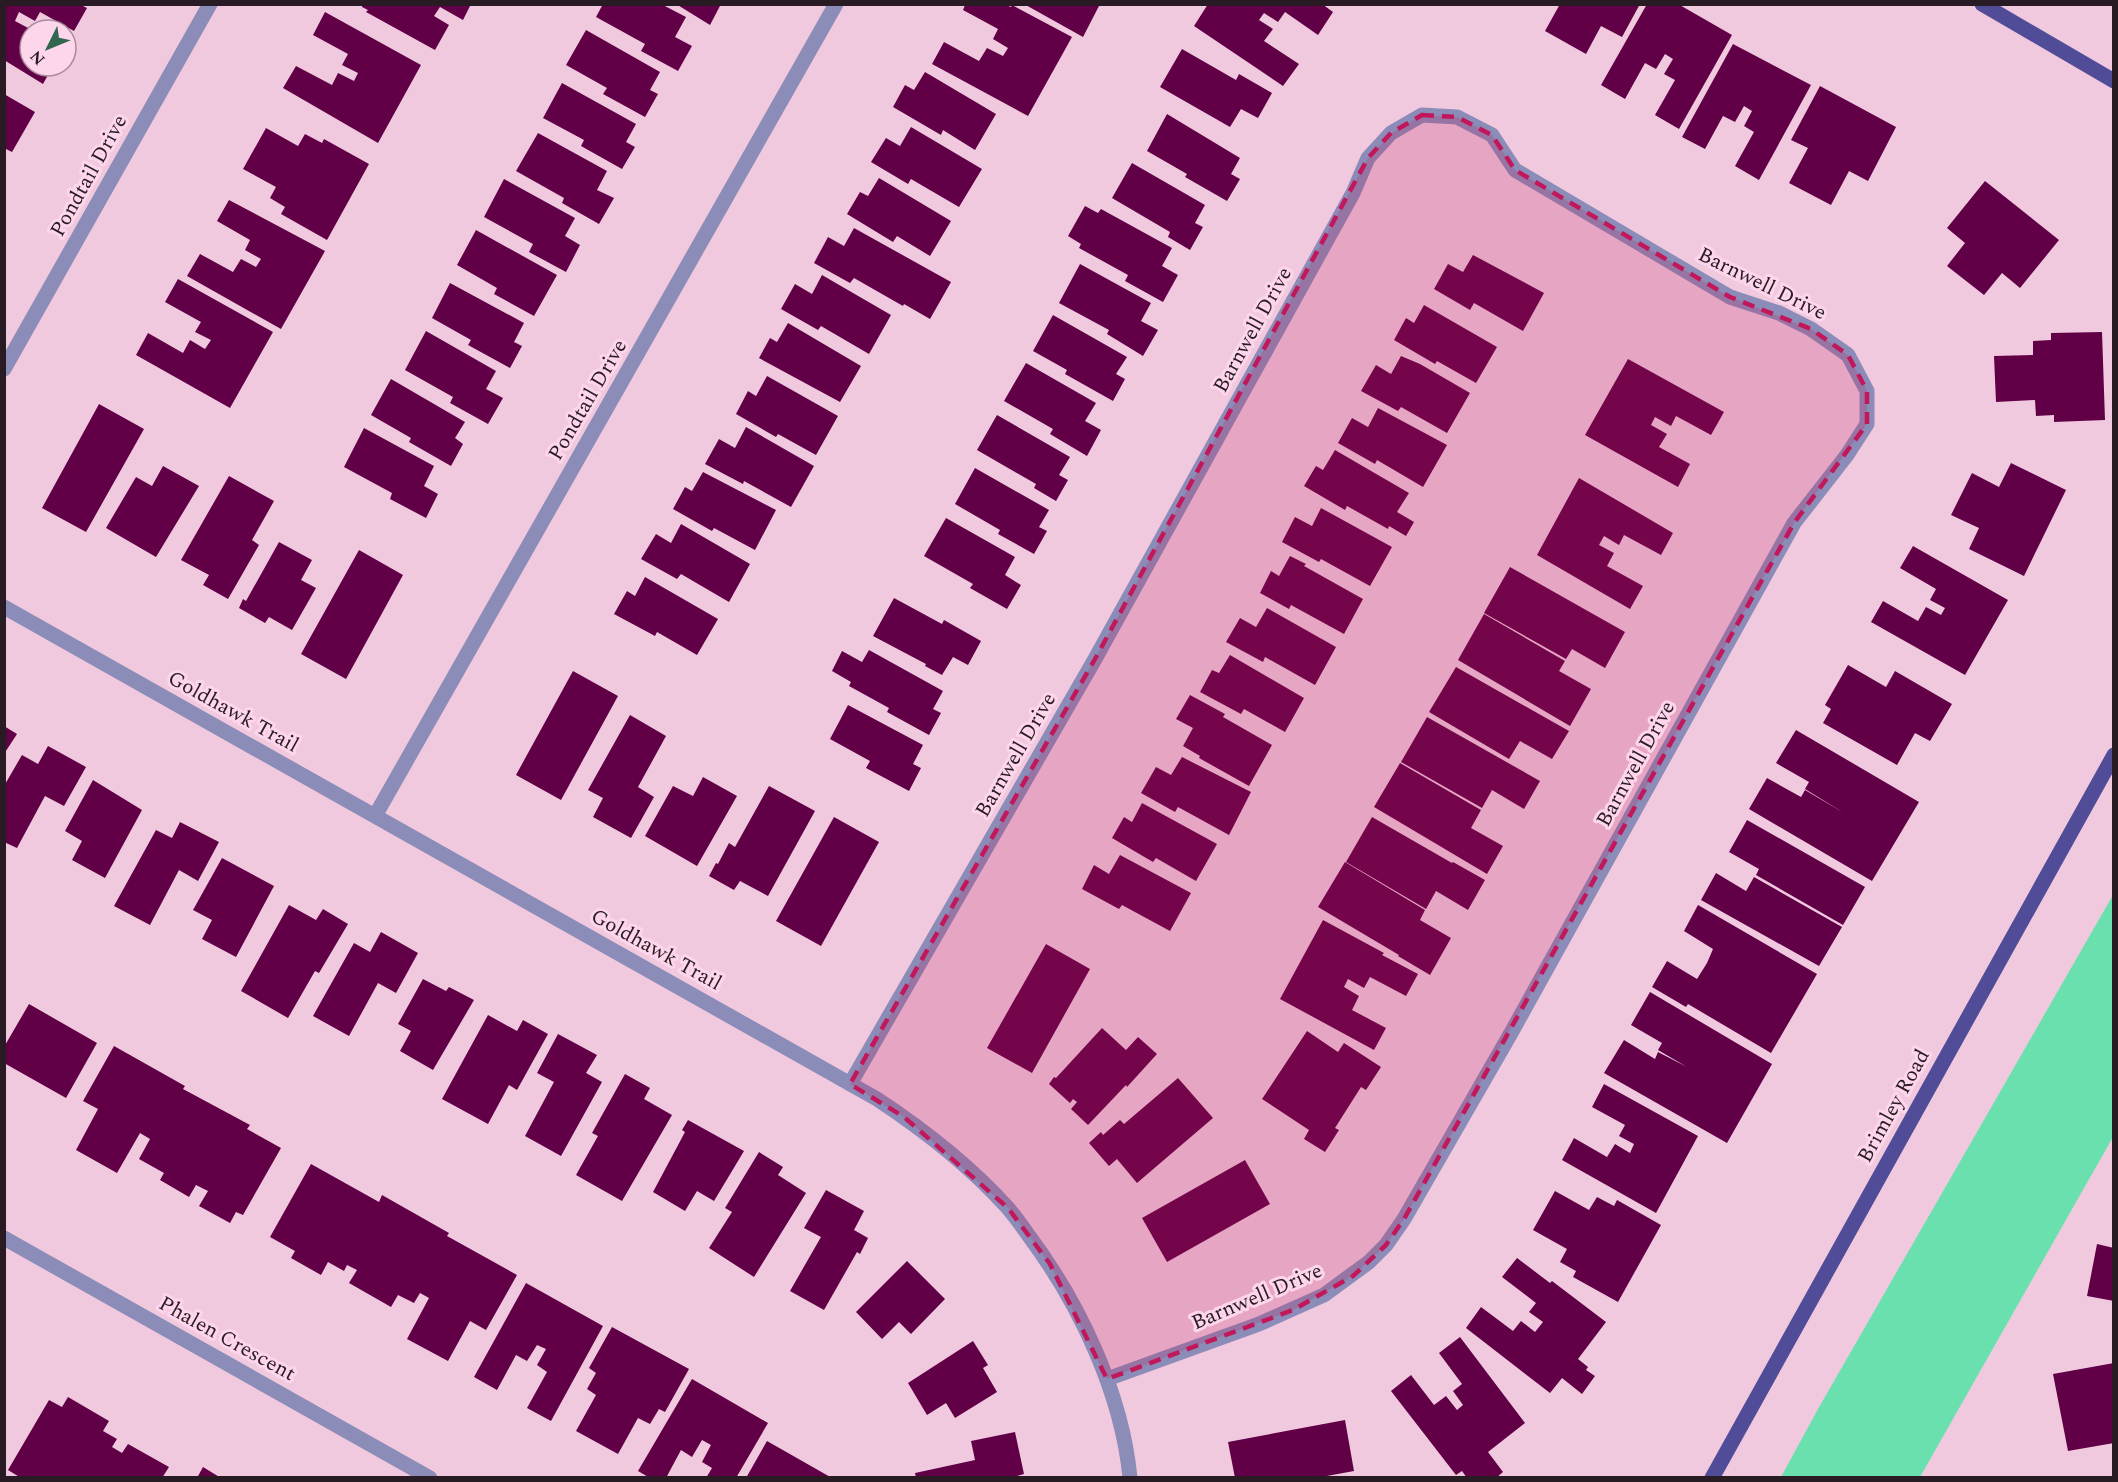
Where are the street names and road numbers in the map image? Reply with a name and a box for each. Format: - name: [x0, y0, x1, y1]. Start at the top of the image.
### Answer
- street label: Pondtail Drive: [42, 109, 136, 243]
- street label: Barnwell Drive: [1692, 239, 1832, 329]
- street label: Barnwell Drive: [1205, 261, 1301, 399]
- street label: Pondtail Drive: [540, 333, 636, 467]
- street label: Goldhawk Trail: [162, 663, 304, 761]
- street label: Barnwell Drive: [967, 687, 1065, 823]
- street label: Barnwell Drive: [1588, 695, 1684, 833]
- street label: Goldhawk Trail: [585, 901, 727, 999]
- street label: Brimley Road: [1850, 1043, 1938, 1169]
- street label: Barnwell Drive: [1187, 1255, 1327, 1339]
- street label: Phalen Crescent: [153, 1288, 301, 1390]

